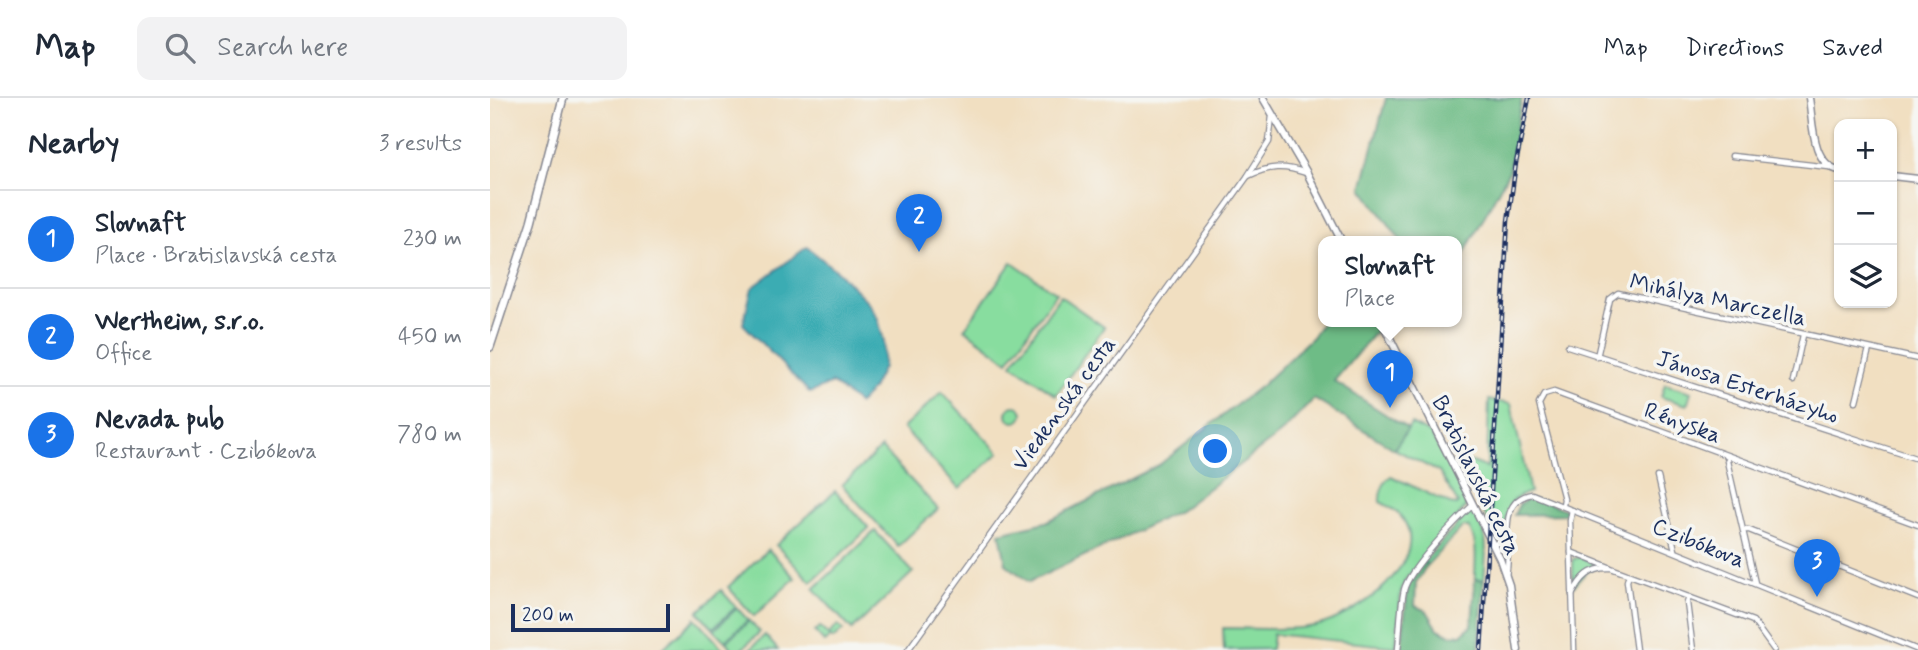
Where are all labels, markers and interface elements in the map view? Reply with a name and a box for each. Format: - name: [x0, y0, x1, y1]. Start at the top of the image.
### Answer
- search box: [137, 17, 627, 80]
- text: Map: [35, 26, 95, 70]
- icon: search: [161, 29, 199, 67]
- text: Search here: [217, 31, 348, 65]
- text: Map: [1604, 33, 1648, 64]
- text: Directions: [1686, 33, 1784, 64]
- text: Saved: [1822, 33, 1883, 64]
- map controls: [1834, 119, 1897, 308]
- button: +: [1834, 119, 1897, 182]
- text: Nearby: [28, 124, 119, 163]
- text: 3 results: [379, 129, 462, 159]
- button: −: [1834, 182, 1897, 245]
- pin: 2: [896, 194, 942, 252]
- text: Slovnaft: [95, 207, 186, 241]
- text: 1: [46, 224, 56, 254]
- text: 230 m: [403, 224, 462, 254]
- popup: [1318, 236, 1462, 327]
- text: Place · Bratislavská cesta: [95, 241, 337, 271]
- button: layers: [1834, 245, 1897, 308]
- text: Slovnaft: [1344, 250, 1436, 284]
- street label: Mihálya Marczella: [1627, 268, 1809, 334]
- text: Place: [1344, 284, 1395, 314]
- text: Wertheim, s.r.o.: [95, 305, 264, 339]
- text: 2: [45, 322, 57, 352]
- text: 450 m: [398, 322, 462, 352]
- street label: Viedenská cesta: [1006, 331, 1124, 477]
- text: Office: [95, 339, 152, 369]
- street label: Jánosa Esterházyho: [1653, 344, 1842, 431]
- pin: 1: [1367, 350, 1413, 408]
- street label: Bratislavská cesta: [1424, 391, 1527, 561]
- street label: Rényska: [1640, 396, 1725, 452]
- text: Nevada pub: [95, 403, 224, 437]
- text: 3: [46, 420, 56, 450]
- text: 780 m: [397, 420, 462, 450]
- your location: [1198, 434, 1232, 468]
- text: Restaurant · Czibókova: [95, 437, 317, 467]
- street label: Czibókova: [1647, 512, 1749, 576]
- pin: 3: [1794, 539, 1840, 597]
- scale bar: [511, 601, 670, 633]
- text: 200 m: [522, 603, 574, 628]

